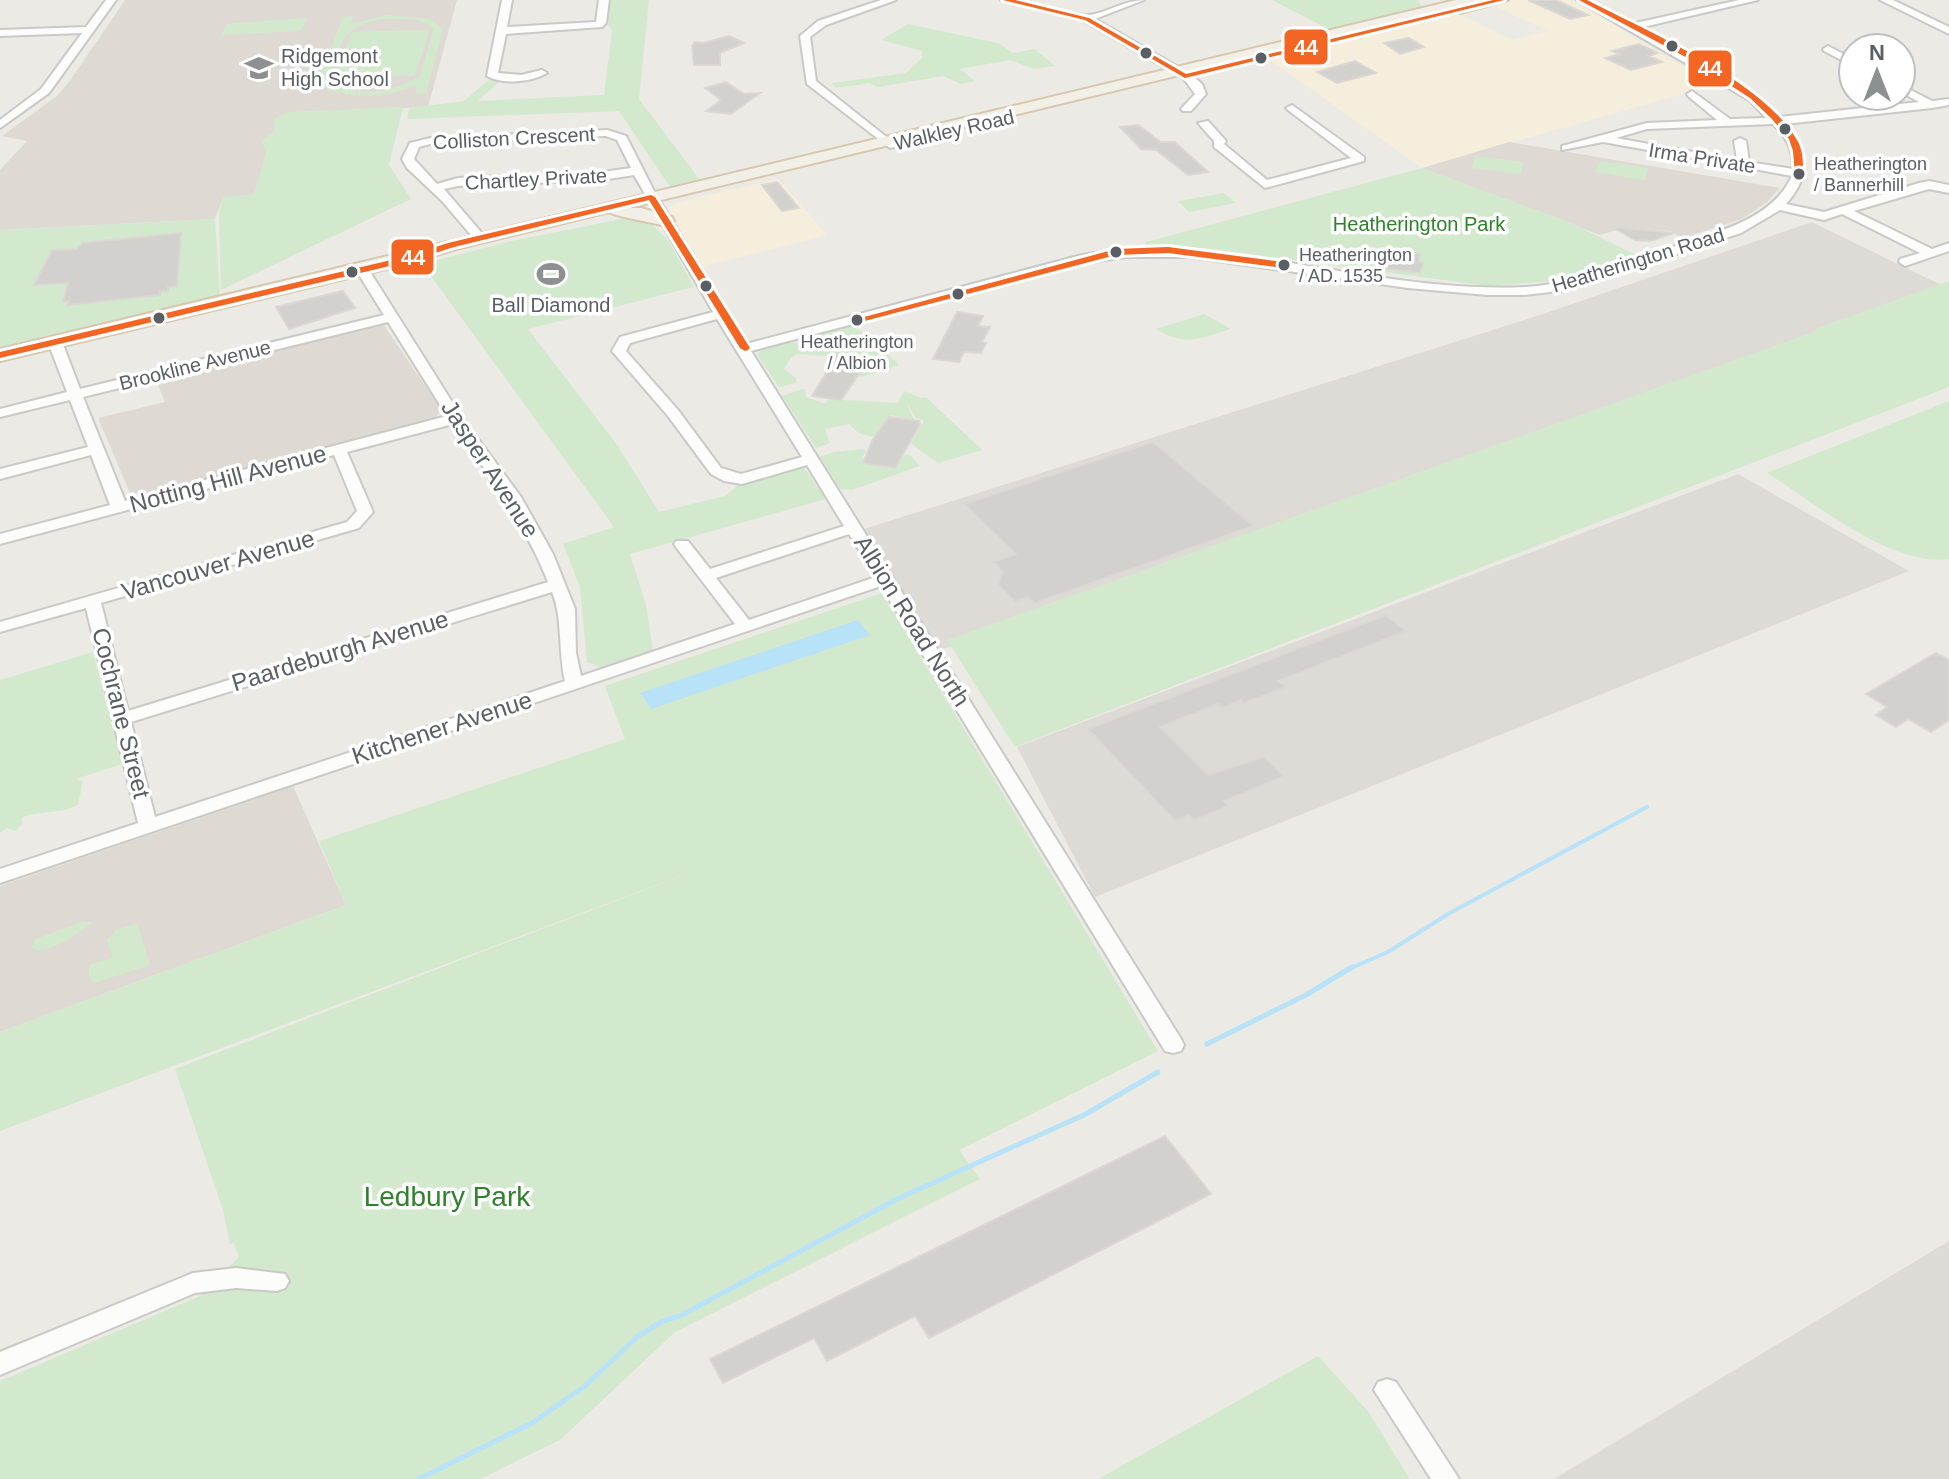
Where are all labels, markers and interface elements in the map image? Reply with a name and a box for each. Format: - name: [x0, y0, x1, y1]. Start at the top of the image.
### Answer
- line badge: 44: [1283, 28, 1329, 66]
- north arrow: [1837, 32, 1917, 112]
- text: 44: [1294, 35, 1319, 60]
- unlabelled marker: [1664, 38, 1680, 54]
- text: N: [1869, 40, 1885, 65]
- place label: Ridgemont High School: [281, 45, 389, 90]
- unlabelled marker: [1138, 45, 1154, 61]
- line badge: 44: [1687, 49, 1733, 88]
- unlabelled marker: [1253, 50, 1269, 66]
- school or university icon: Ridgemont High School: [244, 53, 274, 83]
- text: 44: [1698, 56, 1723, 81]
- street label: Walkley Road: [892, 105, 1016, 155]
- unlabelled marker: [1777, 121, 1793, 137]
- street label: Colliston Crescent: [432, 123, 596, 153]
- street label: Irma Private: [1647, 139, 1757, 177]
- place label: Heatherington / Bannerhill: [1814, 154, 1927, 195]
- street label: Chartley Private: [464, 164, 608, 194]
- marker: Heatherington / Bannerhill: [1791, 166, 1807, 182]
- park label: Heatherington Park: [1333, 213, 1506, 235]
- street label: Heatherington Road: [1549, 223, 1727, 297]
- line badge: 44: [390, 238, 435, 276]
- unlabelled marker: [1108, 244, 1124, 260]
- text: 44: [401, 245, 426, 270]
- place label: Heatherington / AD. 1535: [1299, 245, 1412, 286]
- marker: Heatherington / AD. 1535: [1276, 257, 1292, 273]
- sports icon: Ball Diamond: [536, 259, 566, 289]
- unlabelled marker: [344, 264, 360, 280]
- unlabelled marker: [698, 278, 714, 294]
- unlabelled marker: [950, 286, 966, 302]
- place label: Ball Diamond: [492, 294, 610, 316]
- unlabelled marker: [151, 310, 167, 326]
- marker: Heatherington / Albion: [849, 312, 865, 328]
- place label: Heatherington / Albion: [800, 332, 914, 373]
- street label: Brookline Avenue: [117, 336, 273, 394]
- street label: Jasper Avenue: [436, 395, 545, 542]
- street label: Notting Hill Avenue: [127, 439, 329, 518]
- street label: Vancouver Avenue: [118, 524, 317, 605]
- street label: Albion Road North: [849, 530, 976, 711]
- street label: Paardeburgh Avenue: [228, 605, 451, 696]
- street label: Cochrane Street: [87, 625, 156, 801]
- street label: Kitchener Avenue: [348, 686, 535, 769]
- park label: Ledbury Park: [364, 1181, 531, 1212]

